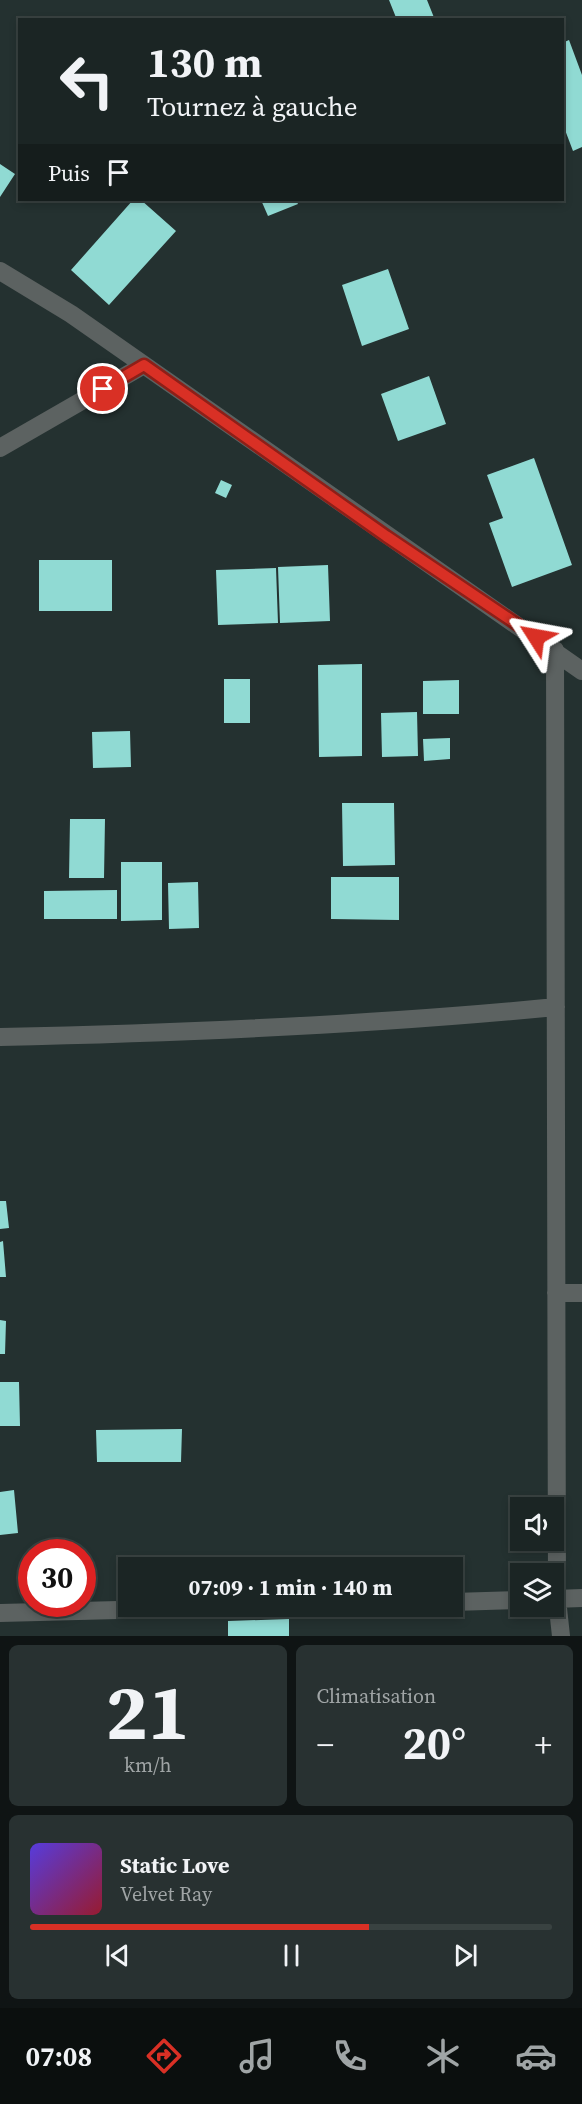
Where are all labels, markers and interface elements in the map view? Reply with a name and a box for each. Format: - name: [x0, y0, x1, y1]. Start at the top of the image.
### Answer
- text: 130 m: [147, 33, 262, 91]
- icon: left: [48, 42, 126, 120]
- text: Tournez à gauche: [147, 88, 357, 125]
- icon: arrive: [102, 156, 135, 189]
- text: Puis: [48, 158, 90, 188]
- pin: [77, 363, 128, 414]
- icon: arrive: [86, 372, 119, 405]
- position arrow: [504, 605, 568, 669]
- map controls: [510, 1497, 564, 1617]
- button: sound: [510, 1497, 564, 1551]
- speed limit sign: 30: [18, 1539, 96, 1617]
- button: layers: [510, 1563, 564, 1617]
- text: 07:09 · 1 min · 140 m: [189, 1572, 392, 1602]
- text: 21: [105, 1658, 190, 1765]
- text: Climatisation: [317, 1682, 436, 1710]
- text: 20°: [402, 1712, 466, 1774]
- text: −: [317, 1722, 334, 1767]
- text: +: [534, 1722, 552, 1767]
- text: km/h: [124, 1751, 172, 1779]
- text: Static Love: [120, 1850, 230, 1880]
- text: Velvet Ray: [120, 1880, 212, 1908]
- icon: previous: [101, 1939, 134, 1972]
- icon: pause: [275, 1939, 308, 1972]
- icon: next: [449, 1939, 482, 1972]
- icon: directions: [143, 2035, 185, 2077]
- icon: music: [236, 2035, 278, 2077]
- icon: phone: [329, 2035, 371, 2077]
- icon: climate: [422, 2035, 464, 2077]
- icon: car: [515, 2035, 557, 2077]
- text: 07:08: [25, 2038, 92, 2075]

